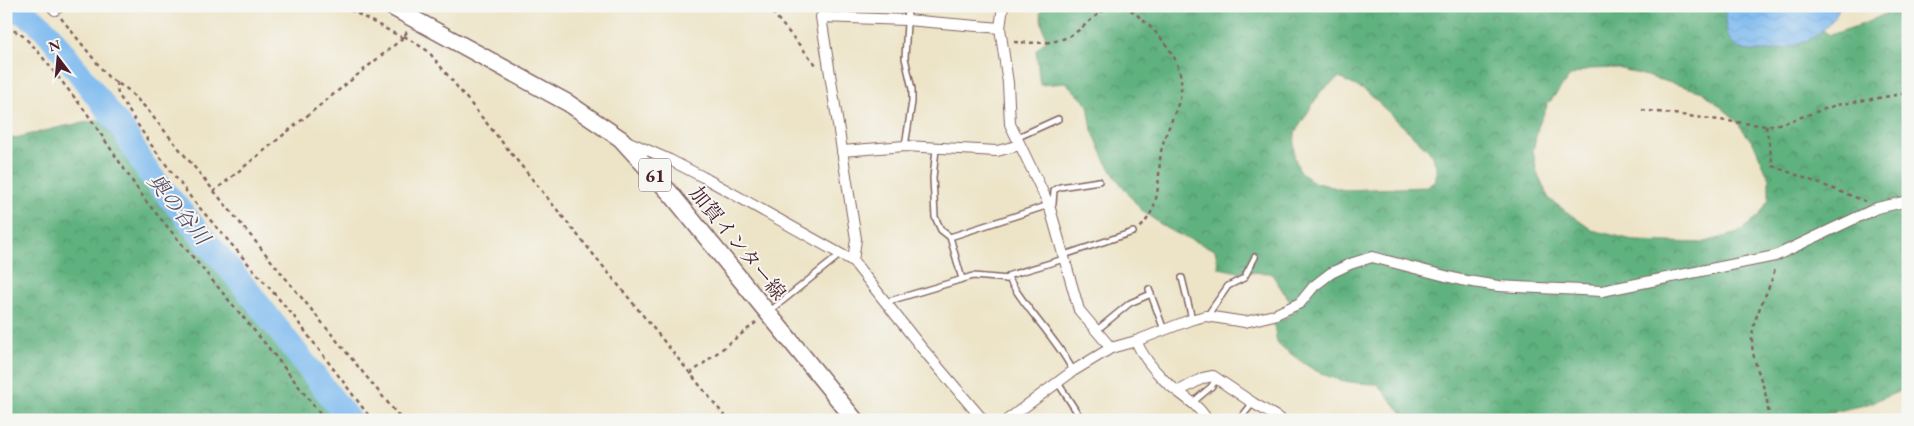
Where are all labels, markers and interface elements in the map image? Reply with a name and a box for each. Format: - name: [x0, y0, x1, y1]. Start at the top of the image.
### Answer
- north arrow: [32, 32, 82, 82]
- text: N: [46, 35, 63, 56]
- road number: 61: [639, 158, 671, 192]
- water label: 奥の谷川: [142, 168, 217, 252]
- street label: 加賀インター線: [684, 181, 792, 305]

